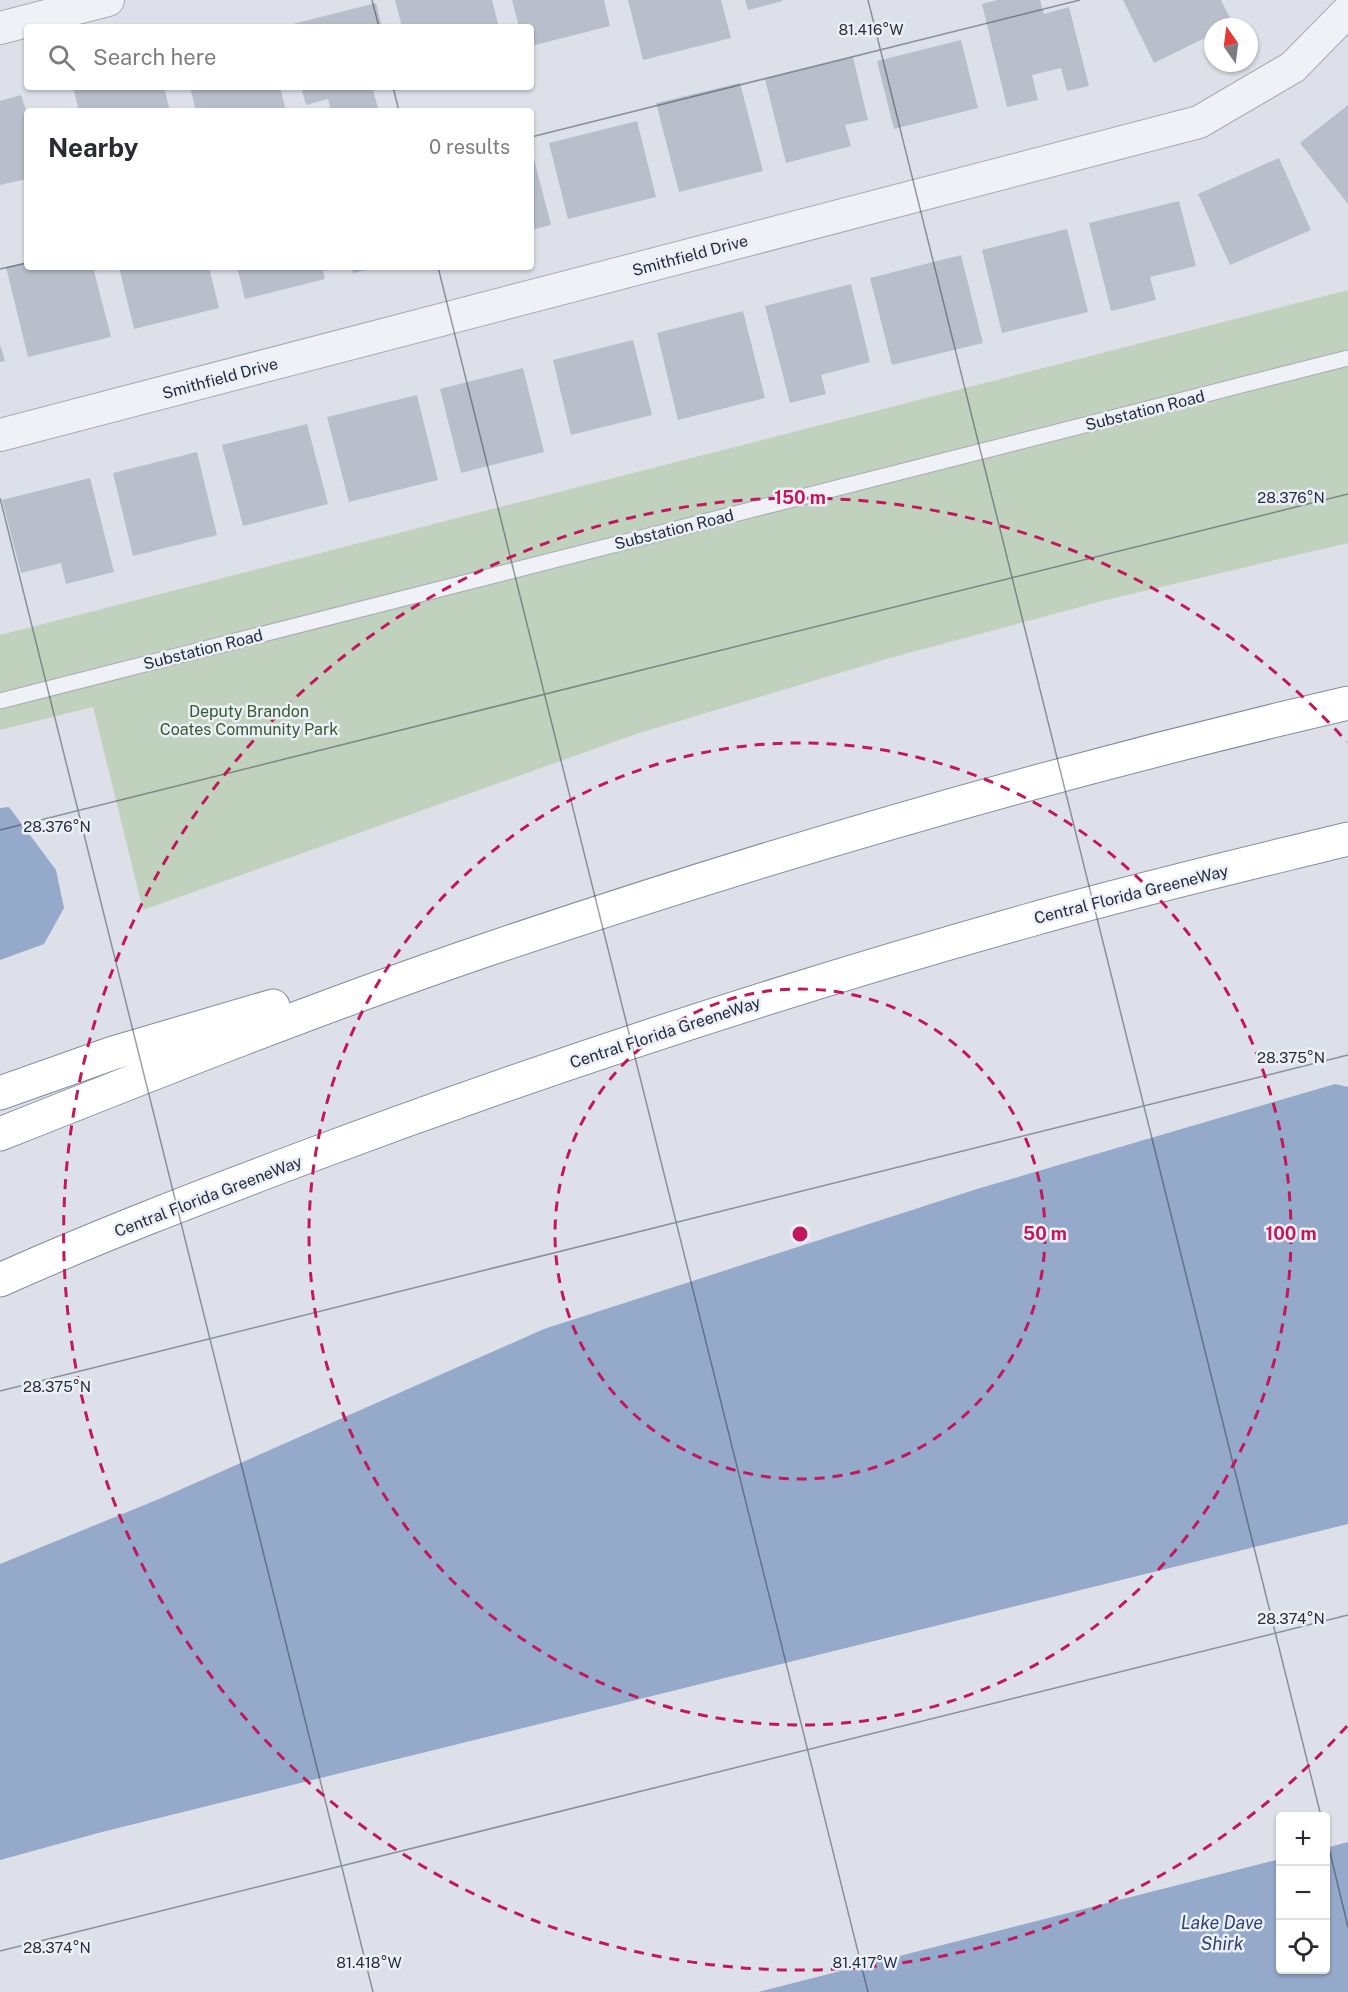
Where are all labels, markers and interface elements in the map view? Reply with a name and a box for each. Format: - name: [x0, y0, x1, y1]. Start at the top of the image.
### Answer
- north arrow: [1204, 18, 1258, 72]
- text: 81.416°W: [838, 21, 904, 38]
- search box: [24, 24, 534, 90]
- icon: search: [45, 41, 78, 74]
- text: Search here: [93, 44, 217, 70]
- text: Nearby: [48, 132, 138, 163]
- text: 0 results: [429, 135, 510, 159]
- street label: Smithfield Drive: [630, 231, 750, 280]
- street label: Smithfield Drive: [160, 354, 280, 403]
- street label: Substation Road: [1083, 386, 1207, 435]
- text: 150 m: [774, 487, 826, 508]
- text: 28.376°N: [1257, 489, 1325, 506]
- street label: Substation Road: [612, 505, 736, 554]
- street label: Substation Road: [141, 625, 265, 674]
- park label: Deputy Brandon Coates Community Park: [160, 702, 338, 739]
- text: 28.376°N: [23, 818, 91, 835]
- street label: Central Florida GreeneWay: [1032, 861, 1231, 928]
- street label: Central Florida GreeneWay: [567, 992, 763, 1072]
- text: 28.375°N: [1257, 1049, 1325, 1066]
- street label: Central Florida GreeneWay: [112, 1152, 305, 1241]
- text: 50 m: [1023, 1223, 1067, 1244]
- text: 100 m: [1265, 1223, 1317, 1244]
- centre of rings: [790, 1224, 810, 1244]
- text: 28.375°N: [23, 1378, 91, 1395]
- text: 28.374°N: [1257, 1610, 1325, 1627]
- map controls: [1276, 1812, 1330, 1974]
- button: +: [1276, 1812, 1330, 1866]
- button: −: [1276, 1866, 1330, 1920]
- water label: Lake Dave Shirk: [1181, 1912, 1263, 1954]
- button: locate: [1276, 1920, 1330, 1974]
- text: 28.374°N: [23, 1939, 91, 1956]
- text: 81.418°W: [336, 1954, 402, 1971]
- text: 81.417°W: [833, 1954, 897, 1971]

